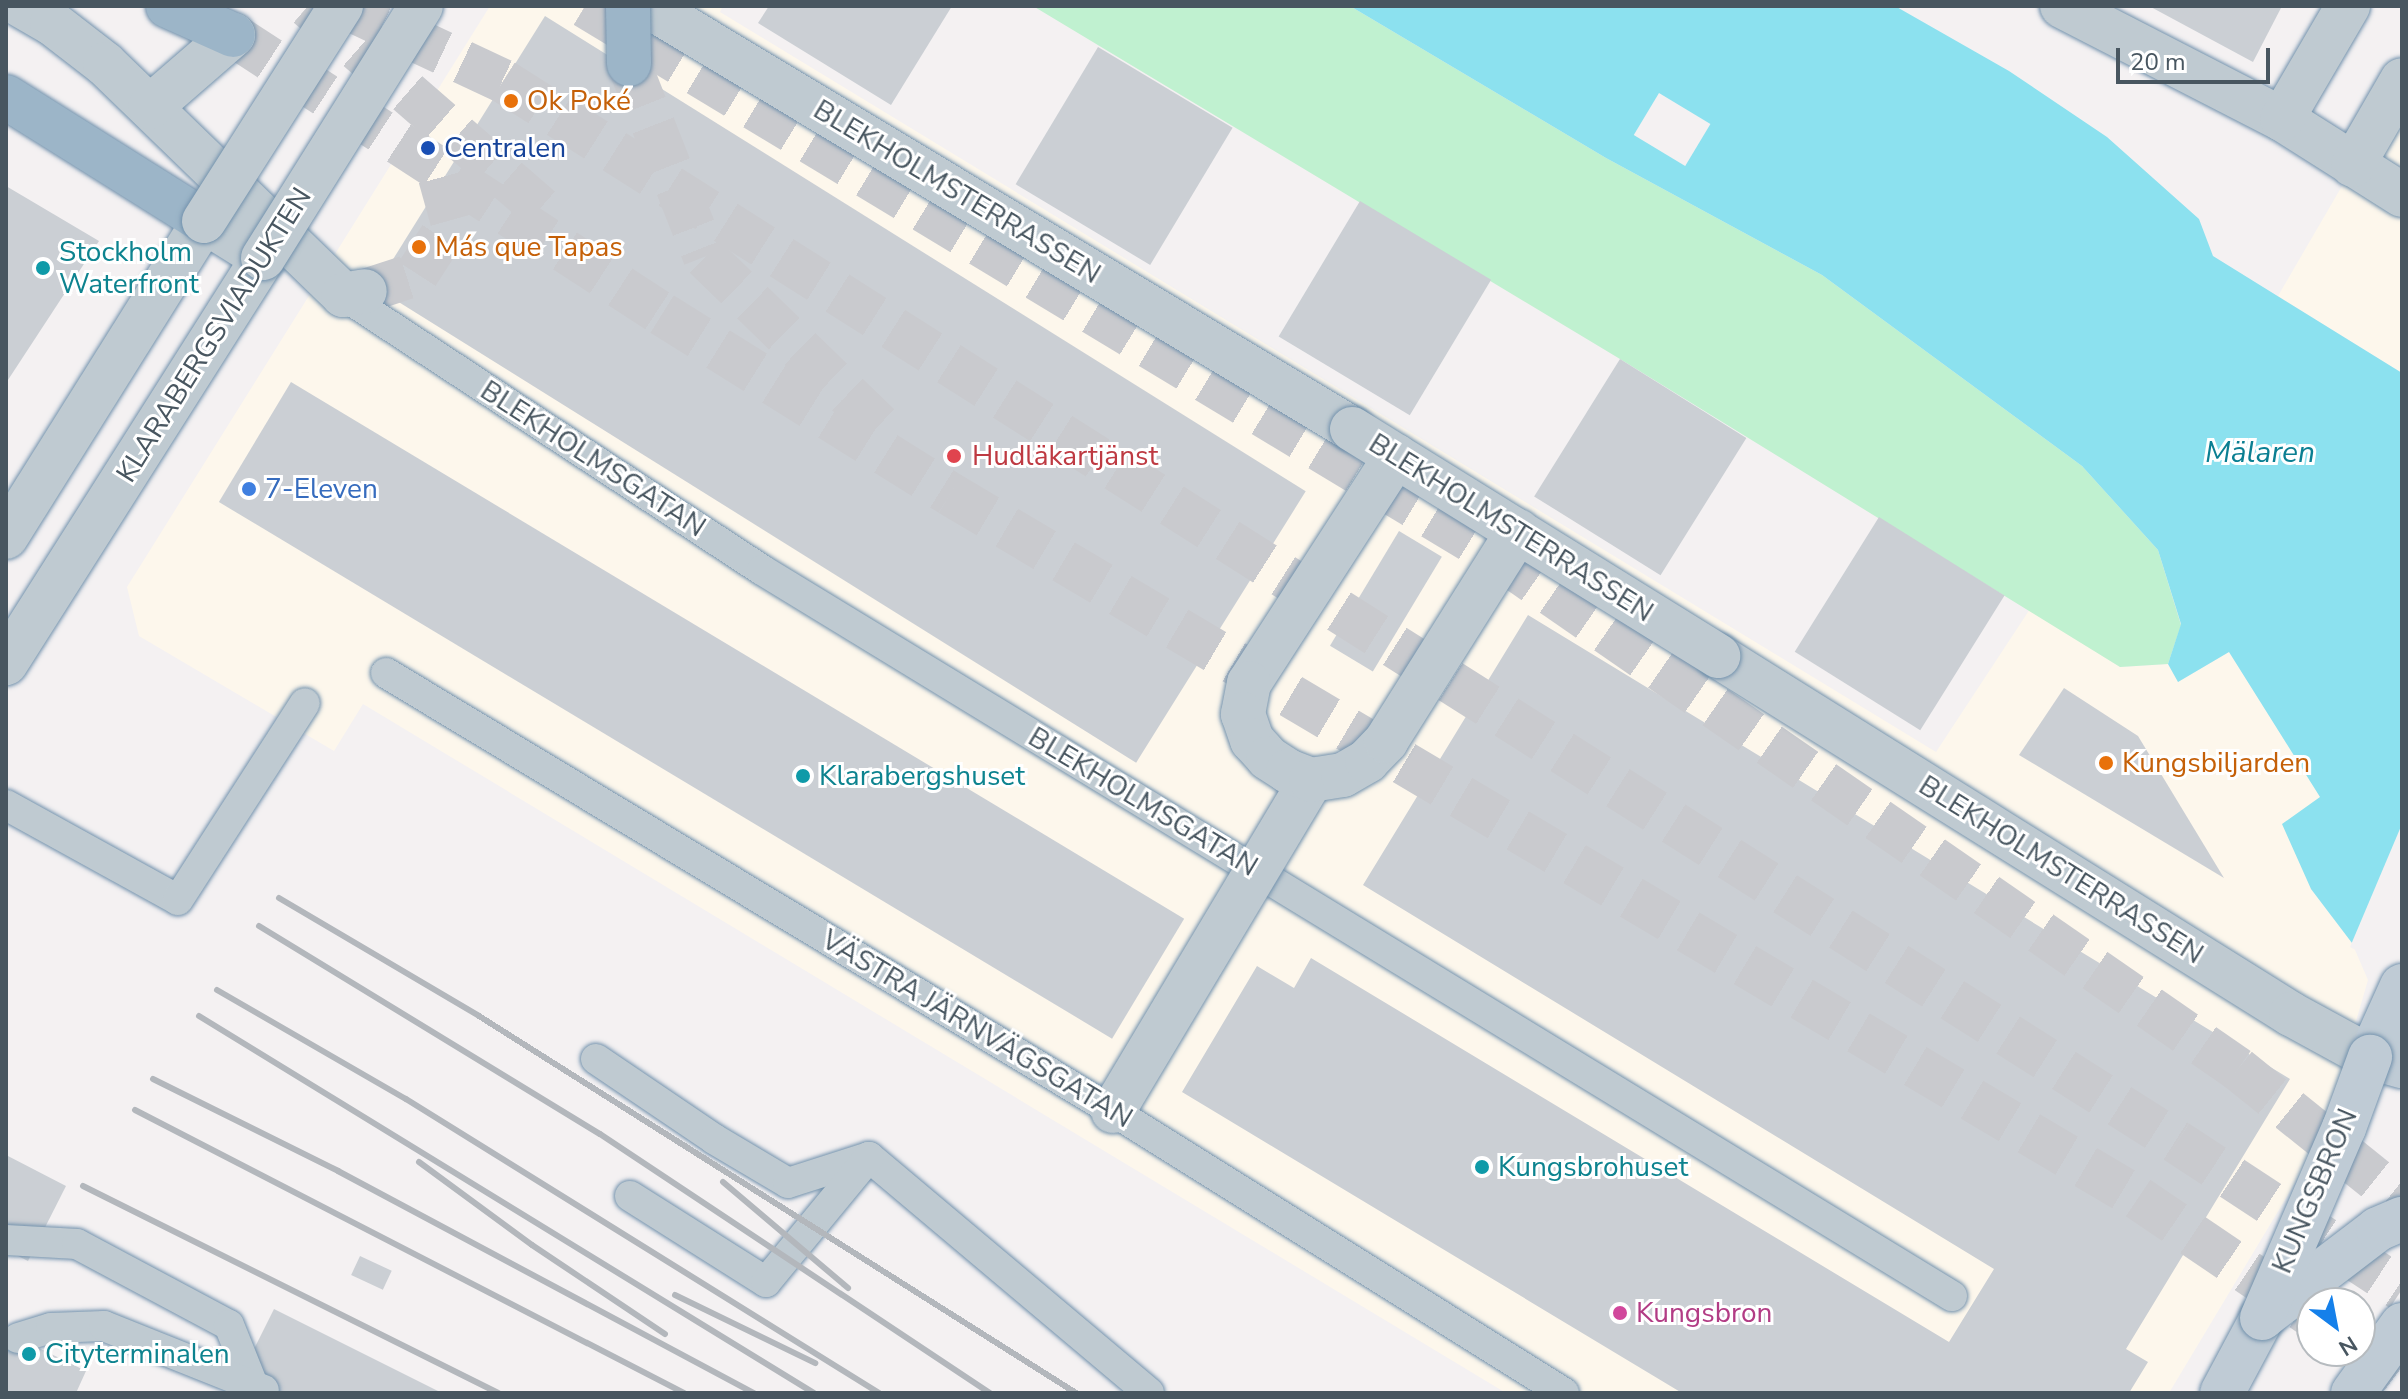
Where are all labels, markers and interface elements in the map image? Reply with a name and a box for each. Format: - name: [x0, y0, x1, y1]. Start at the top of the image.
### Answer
- scale bar: [2120, 32, 2274, 82]
- text: 20 m: [2130, 46, 2186, 78]
- place label: Ok Poké: [527, 84, 631, 118]
- marker: Ok Poké: [502, 92, 520, 110]
- street label: BLEKHOLMSTERRASSEN: [807, 93, 1107, 291]
- place label: Centralen: [444, 131, 566, 165]
- marker: Centralen: [419, 139, 437, 157]
- street label: KLARABERGSVIADUKTEN: [109, 182, 319, 488]
- place label: Más que Tapas: [435, 230, 623, 264]
- place label: Stockholm Waterfront: [59, 235, 199, 301]
- marker: Más que Tapas: [410, 238, 428, 256]
- marker: Stockholm Waterfront: [34, 259, 52, 277]
- street label: BLEKHOLMSGATAN: [474, 374, 712, 544]
- street label: BLEKHOLMSTERRASSEN: [1363, 427, 1659, 629]
- water label: Mälaren: [2205, 435, 2315, 471]
- place label: Hudläkartjänst: [972, 439, 1158, 473]
- marker: Hudläkartjänst: [943, 445, 965, 467]
- place label: 7-Eleven: [265, 472, 378, 506]
- marker: 7-Eleven: [240, 480, 258, 498]
- street label: BLEKHOLMSGATAN: [1022, 720, 1264, 884]
- place label: Kungsbiljarden: [2122, 746, 2310, 780]
- marker: Kungsbiljarden: [2097, 754, 2115, 772]
- place label: Klarabergshuset: [819, 759, 1025, 793]
- marker: Klarabergshuset: [794, 767, 812, 785]
- street label: BLEKHOLMSTERRASSEN: [1913, 769, 2209, 971]
- street label: VÄSTRA JÄRNVÄGSGATAN: [816, 923, 1138, 1135]
- street label: KUNGSBRON: [2265, 1104, 2365, 1278]
- place label: Kungsbrohuset: [1498, 1150, 1688, 1184]
- marker: Kungsbrohuset: [1473, 1158, 1491, 1176]
- north arrow: [2296, 1287, 2376, 1367]
- place label: Kungsbron: [1636, 1296, 1772, 1330]
- marker: Kungsbron: [1611, 1304, 1629, 1322]
- text: N: [2333, 1329, 2363, 1363]
- place label: Cityterminalen: [45, 1337, 230, 1371]
- marker: Cityterminalen: [20, 1345, 38, 1363]

